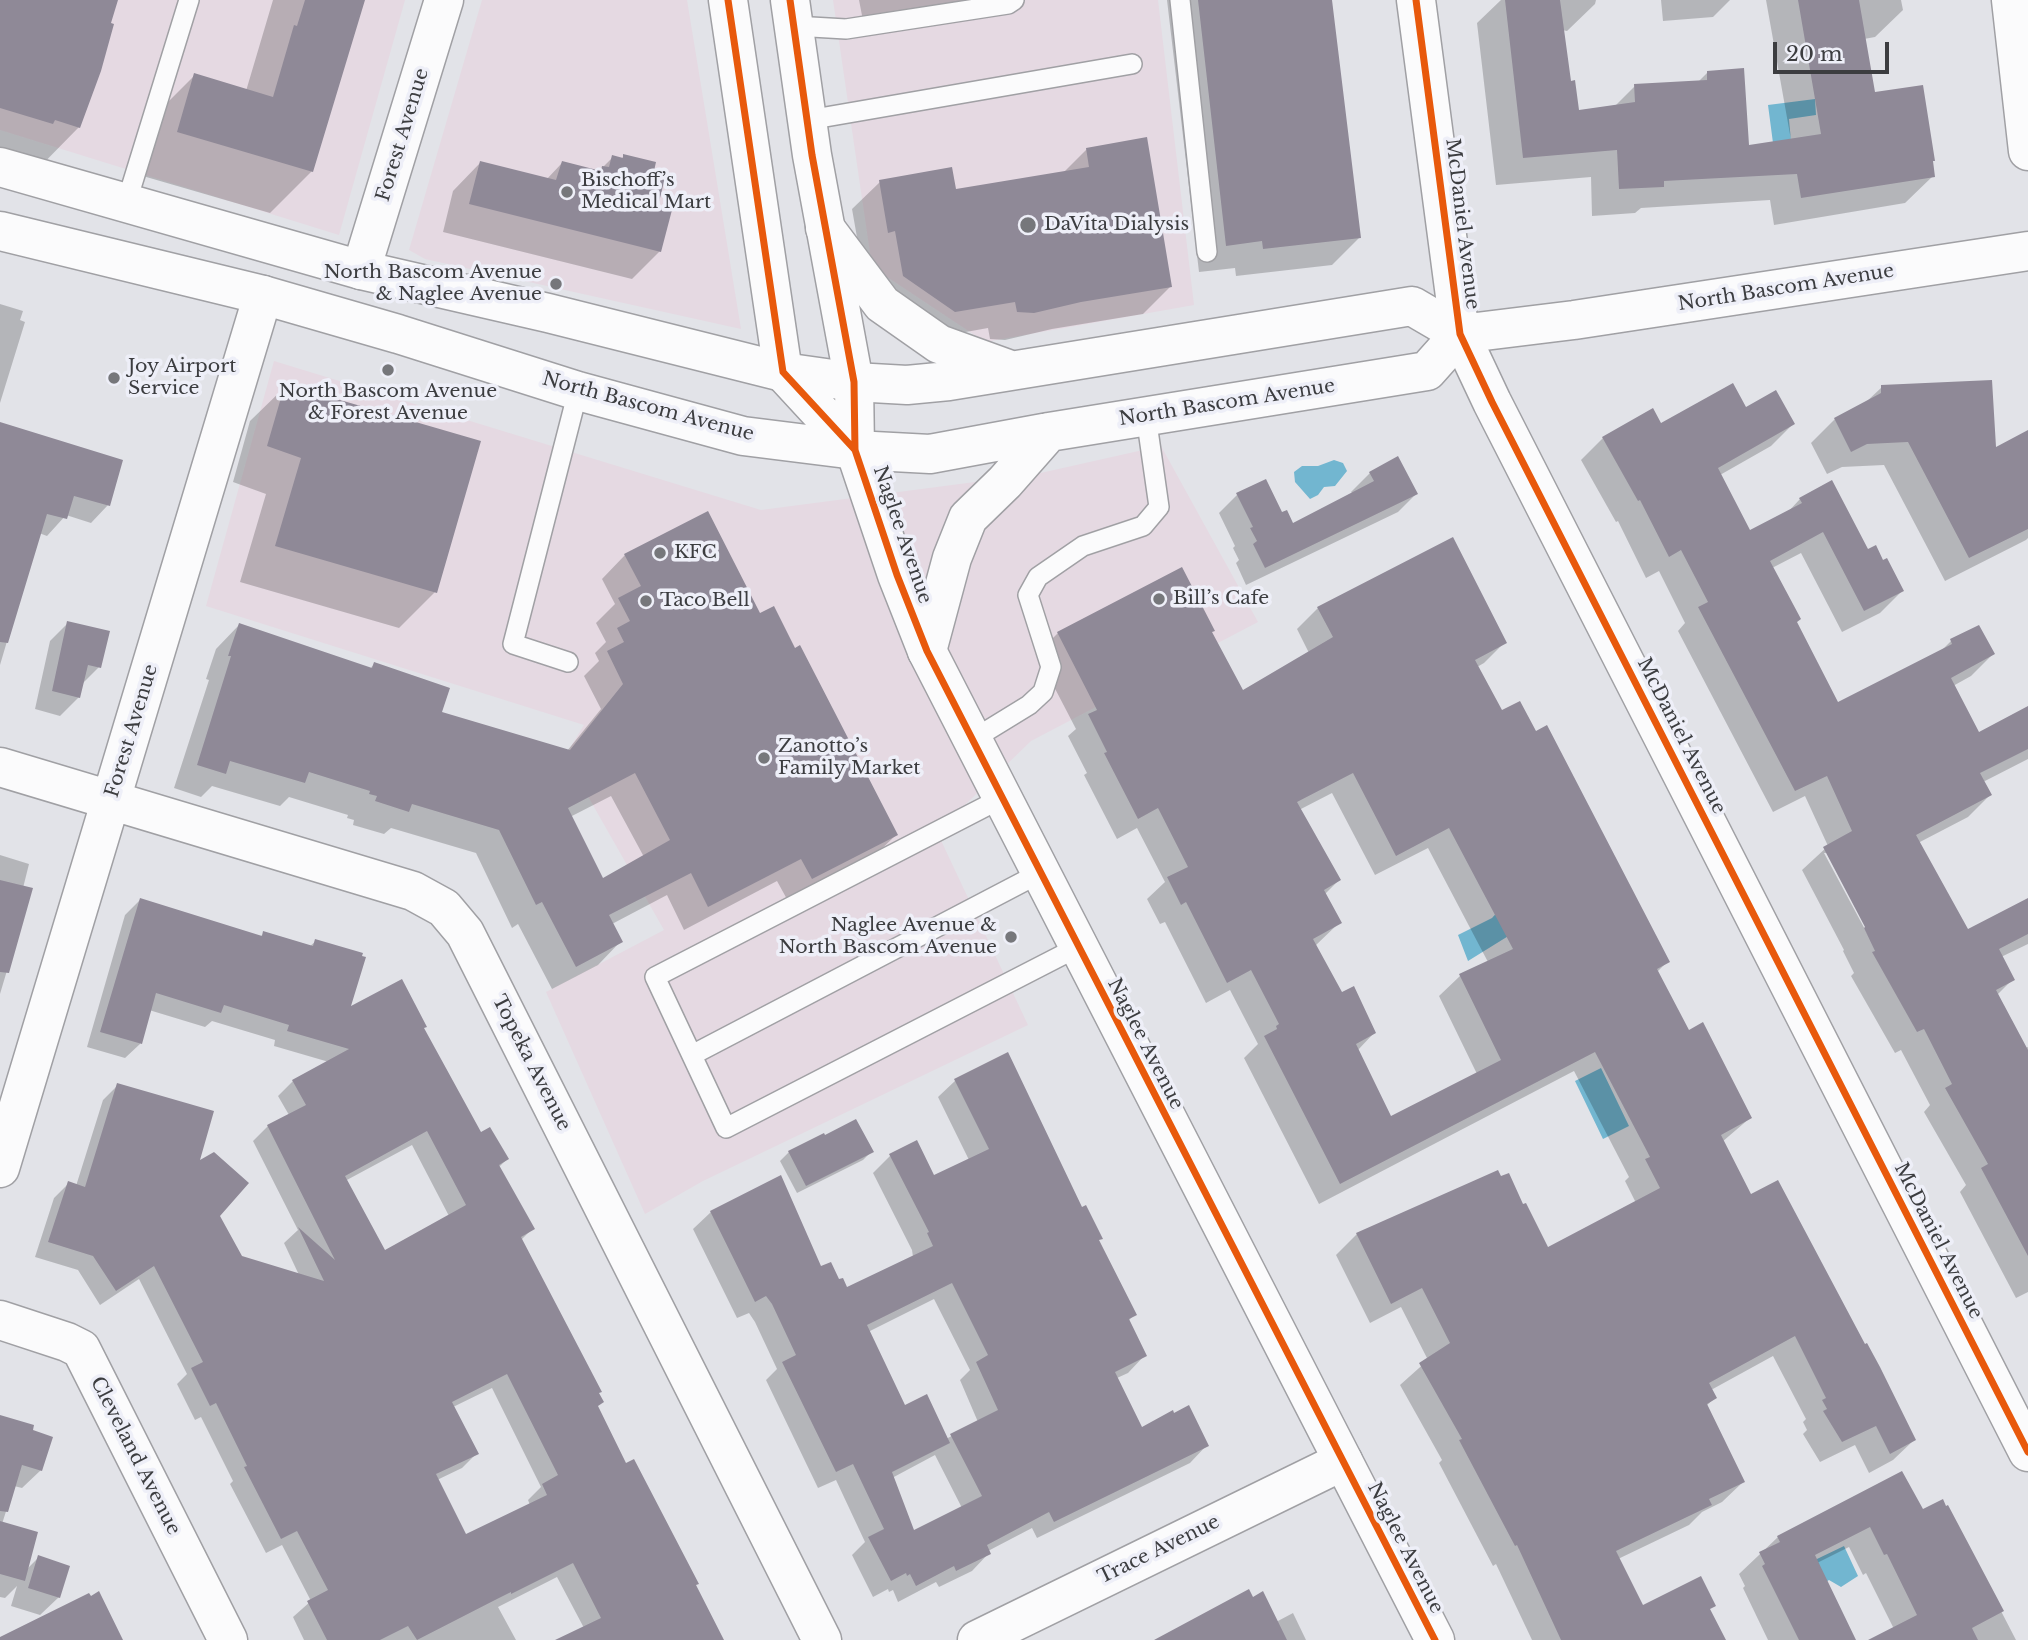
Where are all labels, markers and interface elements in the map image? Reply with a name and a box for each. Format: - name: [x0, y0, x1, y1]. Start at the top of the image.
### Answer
- scale bar: [1776, 28, 1892, 72]
- text: 20 m: [1786, 41, 1843, 67]
- street label: Forest Avenue: [372, 66, 434, 204]
- street label: McDaniel Avenue: [1440, 137, 1484, 311]
- place label: Bischoff’s Medical Mart: [581, 170, 711, 214]
- marker: Bischoff’s Medical Mart: [559, 184, 575, 200]
- place label: DaVita Dialysis: [1044, 214, 1189, 236]
- marker: DaVita Dialysis: [1018, 215, 1038, 235]
- street label: North Bascom Avenue: [1676, 260, 1896, 316]
- place label: North Bascom Avenue & Naglee Avenue: [324, 262, 542, 306]
- marker: North Bascom Avenue & Naglee Avenue: [548, 276, 564, 292]
- place label: Joy Airport Service: [128, 356, 236, 400]
- marker: North Bascom Avenue & Forest Avenue: [380, 362, 396, 378]
- street label: North Bascom Avenue: [540, 368, 756, 446]
- marker: Joy Airport Service: [106, 370, 122, 386]
- street label: North Bascom Avenue: [1117, 375, 1337, 431]
- place label: North Bascom Avenue & Forest Avenue: [279, 381, 497, 425]
- street label: Naglee Avenue: [868, 463, 936, 607]
- place label: KFC: [674, 542, 717, 564]
- marker: KFC: [652, 545, 668, 561]
- place label: Bill’s Cafe: [1173, 588, 1269, 610]
- place label: Taco Bell: [660, 590, 750, 612]
- marker: Bill’s Cafe: [1151, 591, 1167, 607]
- marker: Taco Bell: [638, 593, 654, 609]
- street label: McDaniel Avenue: [1632, 654, 1730, 818]
- street label: Forest Avenue: [101, 662, 163, 800]
- place label: Zanotto’s Family Market: [778, 736, 920, 780]
- marker: Zanotto’s Family Market: [756, 750, 772, 766]
- place label: Naglee Avenue & North Bascom Avenue: [779, 915, 997, 959]
- marker: Naglee Avenue & North Bascom Avenue: [1003, 929, 1019, 945]
- street label: Naglee Avenue: [1102, 975, 1188, 1113]
- street label: Topeka Avenue: [487, 991, 575, 1135]
- street label: McDaniel Avenue: [1889, 1159, 1987, 1323]
- street label: Cleveland Avenue: [85, 1373, 185, 1539]
- street label: Naglee Avenue: [1362, 1479, 1448, 1617]
- street label: Trace Avenue: [1095, 1511, 1223, 1589]

